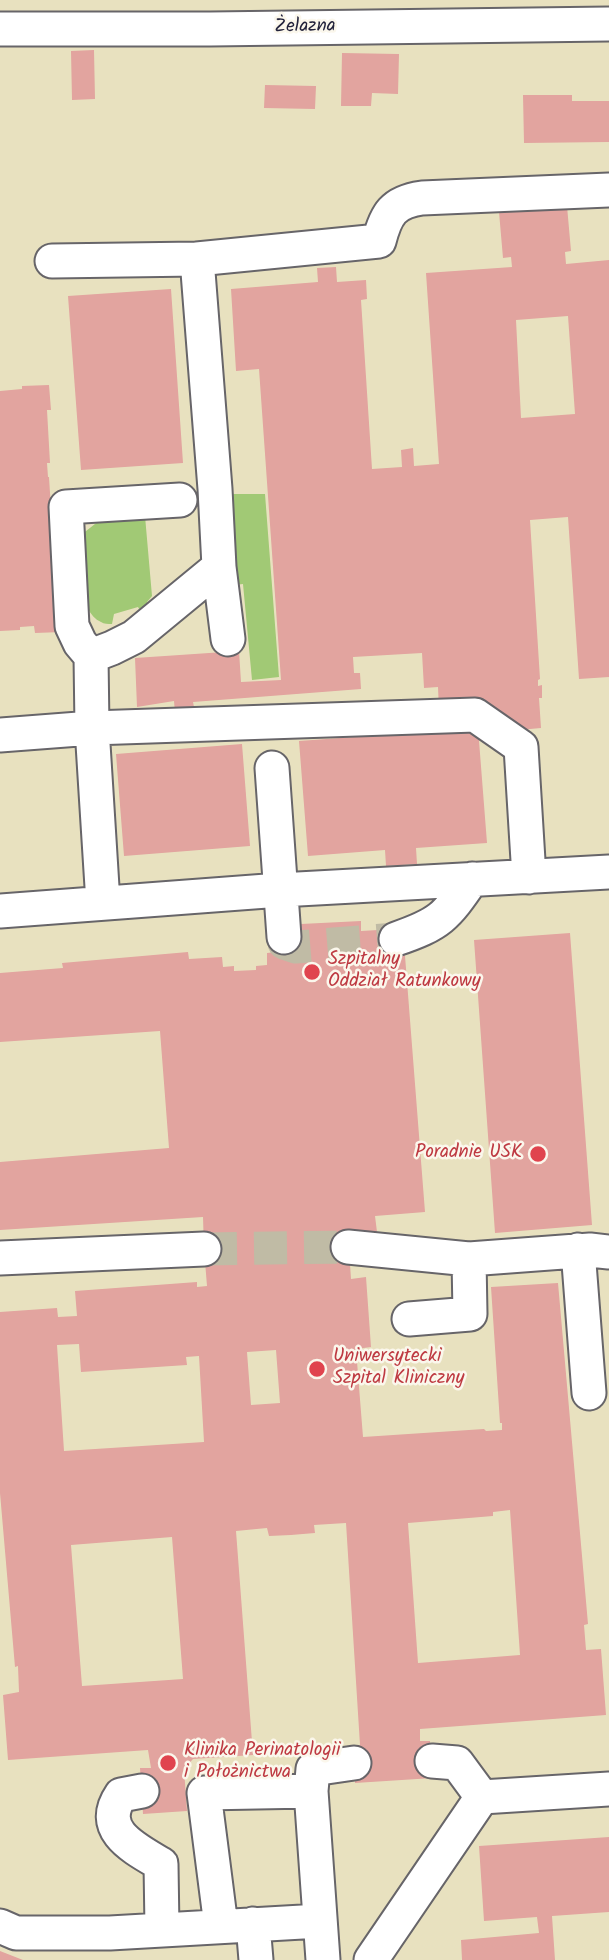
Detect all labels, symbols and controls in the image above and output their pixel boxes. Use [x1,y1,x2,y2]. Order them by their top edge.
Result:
street label: Żelazna [274,16,336,40]
place label: Szpitalny Oddział Ratunkowy [328,950,481,994]
marker: Szpitalny Oddział Ratunkowy [302,962,322,982]
place label: Poradnie USK [415,1143,522,1165]
marker: Poradnie USK [528,1144,548,1164]
place label: Uniwersytecki Szpital Kliniczny [333,1347,464,1391]
marker: Uniwersytecki Szpital Kliniczny [307,1359,327,1379]
place label: Klinika Perinatologii i Położnictwa [184,1741,341,1785]
marker: Klinika Perinatologii i Położnictwa [158,1753,178,1773]

